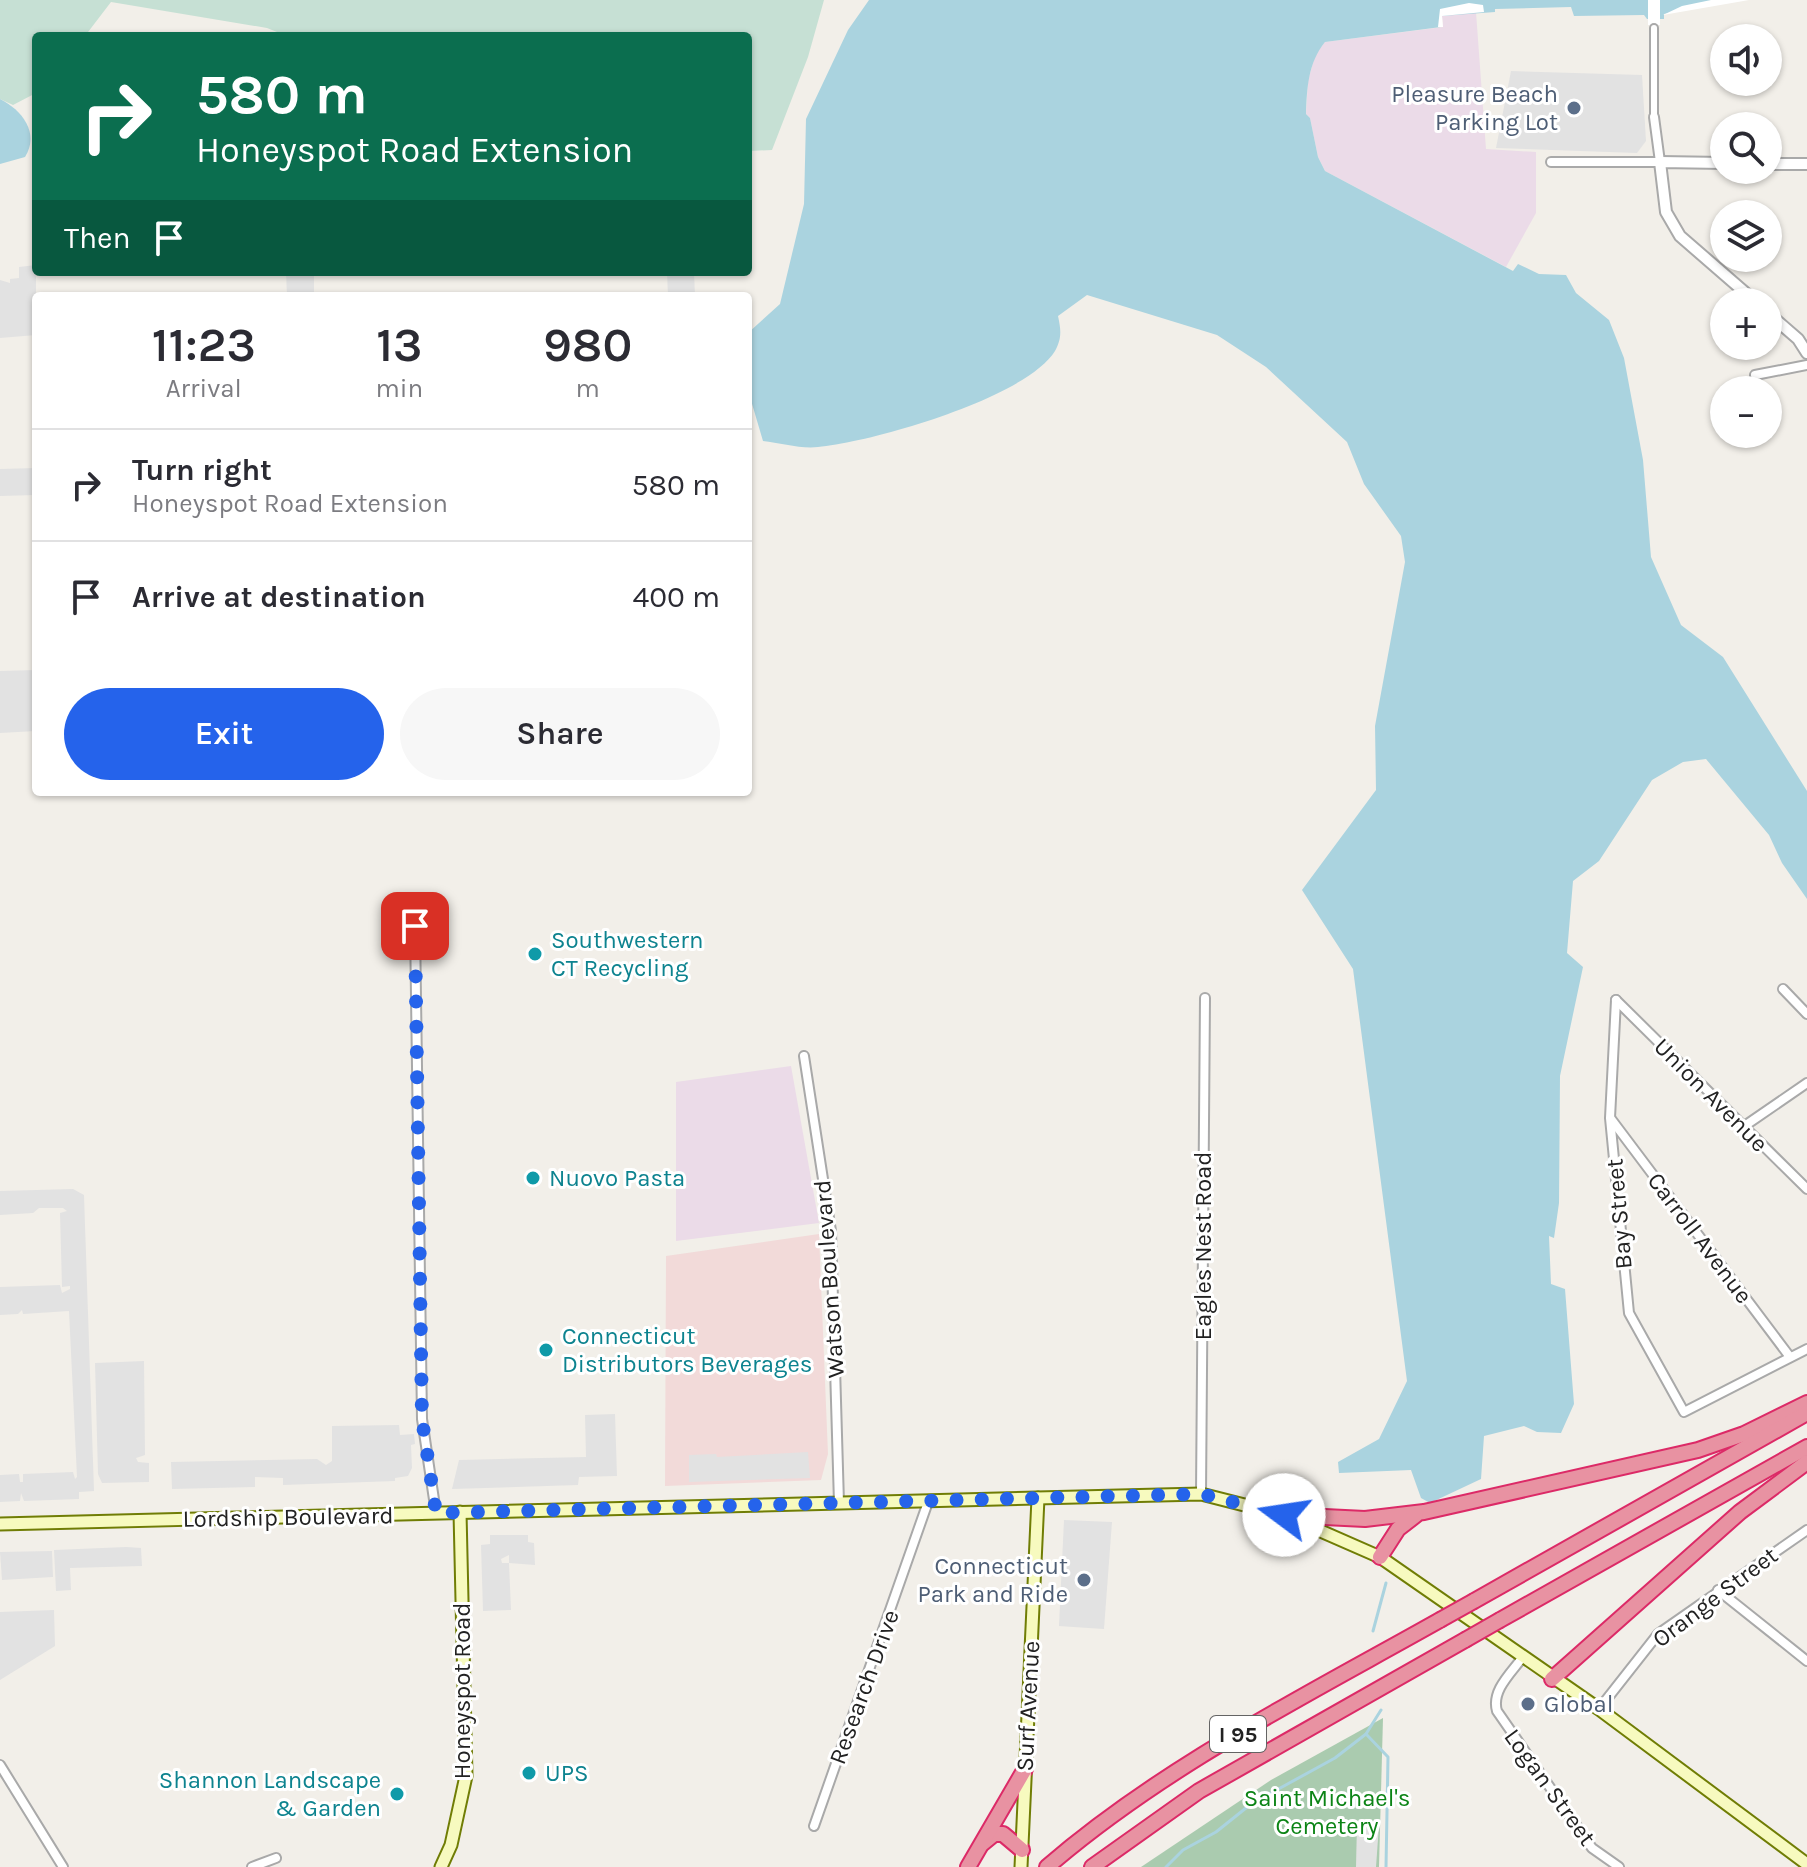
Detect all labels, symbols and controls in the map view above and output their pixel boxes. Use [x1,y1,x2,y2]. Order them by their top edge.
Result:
map controls [1710,24,1782,448]
button: sound [1710,24,1782,96]
text: 580 m [196,62,368,127]
icon: right [64,64,168,168]
place label: Pleasure Beach Parking Lot [1391,80,1558,136]
marker: Pleasure Beach Parking Lot [1565,99,1583,117]
button: search [1710,112,1782,184]
text: Honeyspot Road Extension [196,129,633,171]
button: layers [1710,200,1782,272]
icon: arrive [147,216,191,260]
text: Then [64,220,131,256]
button: + [1710,288,1782,360]
text: 11:23 [152,317,256,373]
text: 13 [376,317,423,373]
text: 980 [543,317,632,373]
text: Arrival [166,373,242,404]
text: min [376,373,423,404]
text: m [575,373,600,404]
button: − [1710,376,1782,448]
text: Turn right [132,452,272,488]
icon: right [64,463,108,507]
text: 580 m [632,467,720,503]
text: Honeyspot Road Extension [132,488,448,519]
icon: arrive [64,575,108,619]
text: Arrive at destination [132,579,426,615]
text: 400 m [632,579,720,615]
button: Exit [64,688,384,780]
button: Share [400,688,720,780]
pin [381,892,449,960]
icon: arrive [393,904,437,948]
place label: Southwestern CT Recycling [551,926,704,982]
marker: Southwestern CT Recycling [526,945,544,963]
street label: Union Avenue [1648,1032,1774,1158]
street label: Eagles Nest Road [1189,1152,1217,1340]
street label: Bay Street [1600,1158,1638,1270]
place label: Nuovo Pasta [549,1164,685,1192]
street label: Carroll Avenue [1642,1167,1758,1309]
marker: Nuovo Pasta [524,1169,542,1187]
street label: Watson Boulevard [808,1179,850,1379]
place label: Connecticut Distributors Beverages [562,1322,812,1378]
marker: Connecticut Distributors Beverages [537,1341,555,1359]
position arrow [1242,1473,1326,1557]
street label: Lordship Boulevard [182,1501,394,1533]
street label: Orange Street [1647,1541,1783,1653]
place label: Connecticut Park and Ride [918,1552,1068,1608]
marker: Connecticut Park and Ride [1075,1571,1093,1589]
street label: Honeyspot Road [448,1603,476,1779]
street label: Research Drive [823,1606,905,1768]
street label: Surf Avenue [1011,1640,1045,1772]
place label: Global [1544,1690,1613,1718]
marker: Global [1519,1695,1537,1713]
road number: I 95 [1210,1716,1266,1752]
street label: Logan Street [1498,1723,1602,1851]
place label: UPS [545,1759,588,1787]
marker: UPS [520,1764,538,1782]
place label: Shannon Landscape & Garden [159,1766,381,1822]
park label: Saint Michael's Cemetery [1244,1784,1410,1840]
marker: Shannon Landscape & Garden [388,1785,406,1803]

